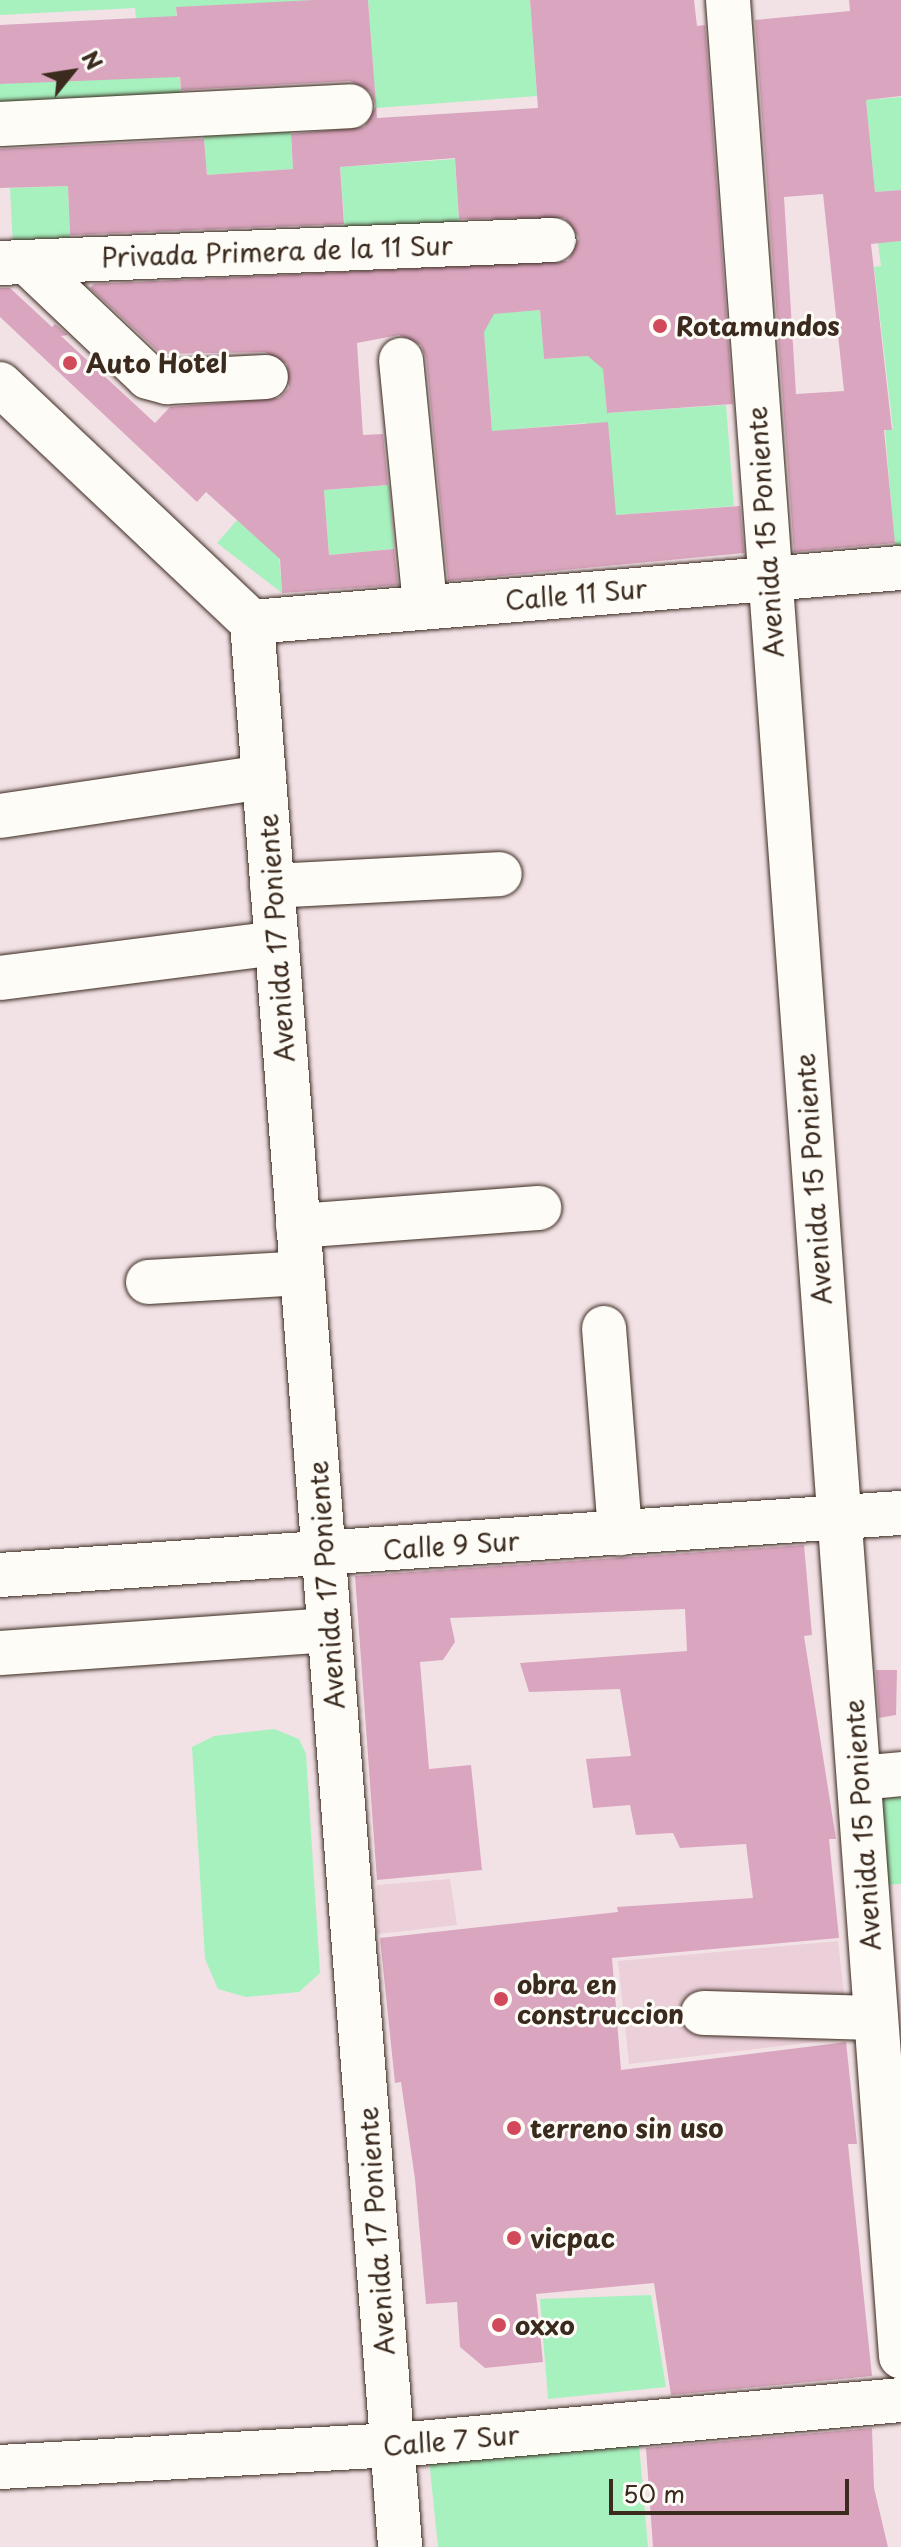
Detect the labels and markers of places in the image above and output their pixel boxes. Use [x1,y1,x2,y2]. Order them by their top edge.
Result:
place label: Rotamundos [676,310,840,342]
marker: Rotamundos [651,317,669,335]
place label: Auto Hotel [86,347,229,379]
marker: Auto Hotel [61,354,79,372]
place label: obra en construccion [517,1968,684,2030]
marker: obra en construccion [492,1990,510,2008]
place label: terreno sin uso [530,2112,725,2144]
marker: terreno sin uso [505,2119,523,2137]
place label: vicpac [530,2222,615,2254]
marker: vicpac [505,2229,523,2247]
place label: oxxo [515,2309,575,2341]
marker: oxxo [490,2316,508,2334]

